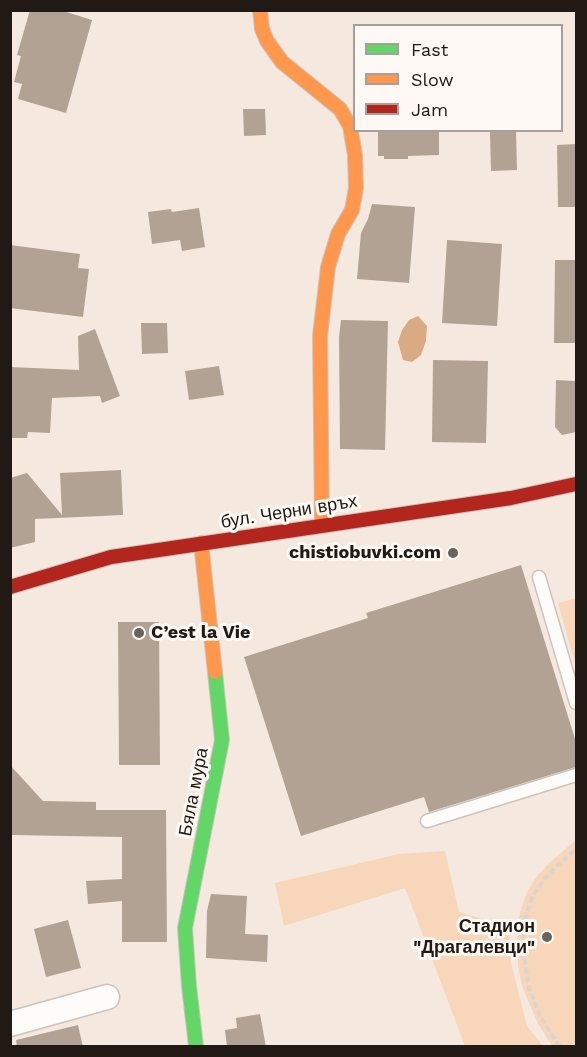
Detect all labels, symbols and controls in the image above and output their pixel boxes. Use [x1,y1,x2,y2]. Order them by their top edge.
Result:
legend [353,24,563,132]
text: Fast [411,39,448,60]
text: Slow [411,69,454,90]
text: Jam [411,99,448,120]
street label: бул. Черни връх [219,491,359,533]
place label: chistiobuvki.com [289,542,441,564]
marker: chistiobuvki.com [446,546,460,560]
place label: C’est la Vie [151,622,250,644]
marker: C’est la Vie [132,626,146,640]
street label: Бяла мура [175,746,213,838]
place label: Стадион "Драгалевци" [413,916,535,958]
marker: Стадион "Драгалевци" [540,930,554,944]

